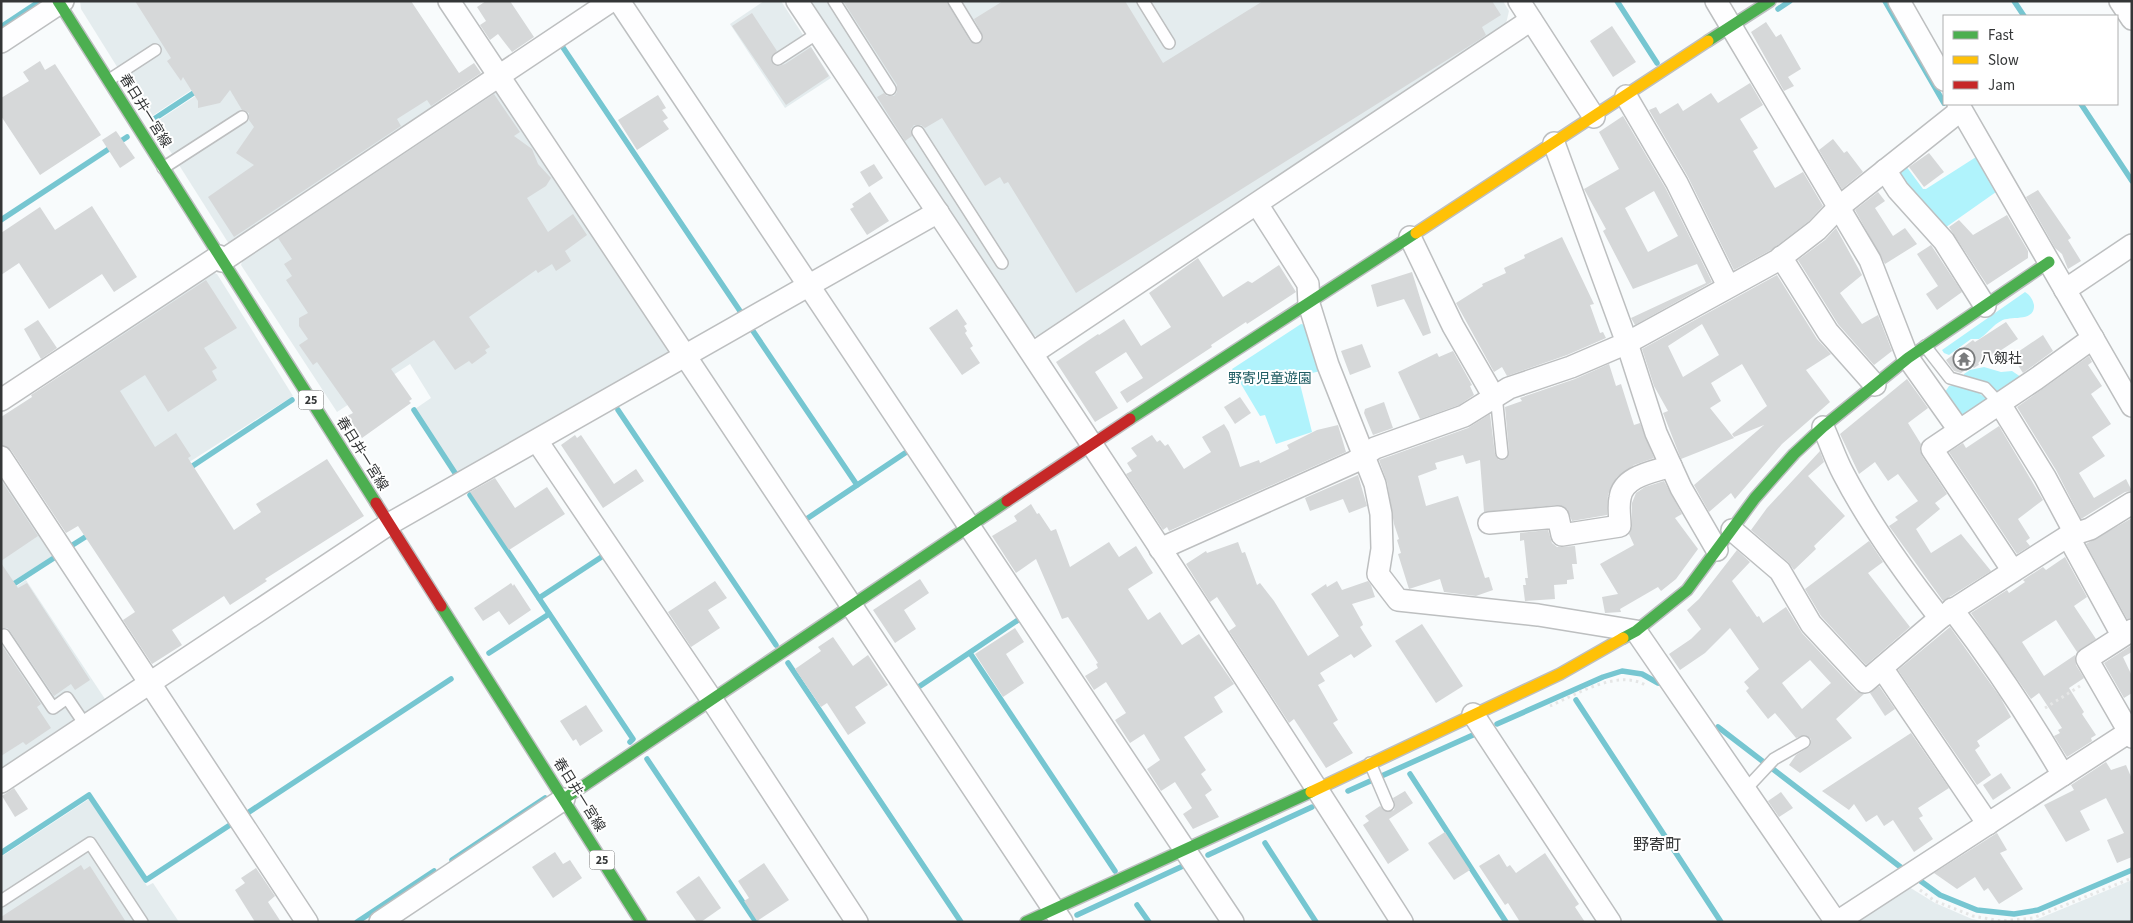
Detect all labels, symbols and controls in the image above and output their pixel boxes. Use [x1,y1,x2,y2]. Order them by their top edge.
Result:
legend [1943,15,2118,105]
text: Fast [1988,25,2014,46]
text: Slow [1988,50,2019,71]
street label: 春日井一宮線 [114,70,176,152]
text: Jam [1988,75,2015,96]
temple icon: 八剱社 [1952,347,1976,371]
place label: 八剱社 [1980,349,2022,369]
park label: 野寄児童遊園 [1228,369,1312,389]
road number: 25 [298,390,324,410]
street label: 春日井一宮線 [331,413,393,495]
street label: 春日井一宮線 [548,754,610,836]
district label: 野寄町 [1633,834,1681,856]
road number: 25 [590,850,614,870]

